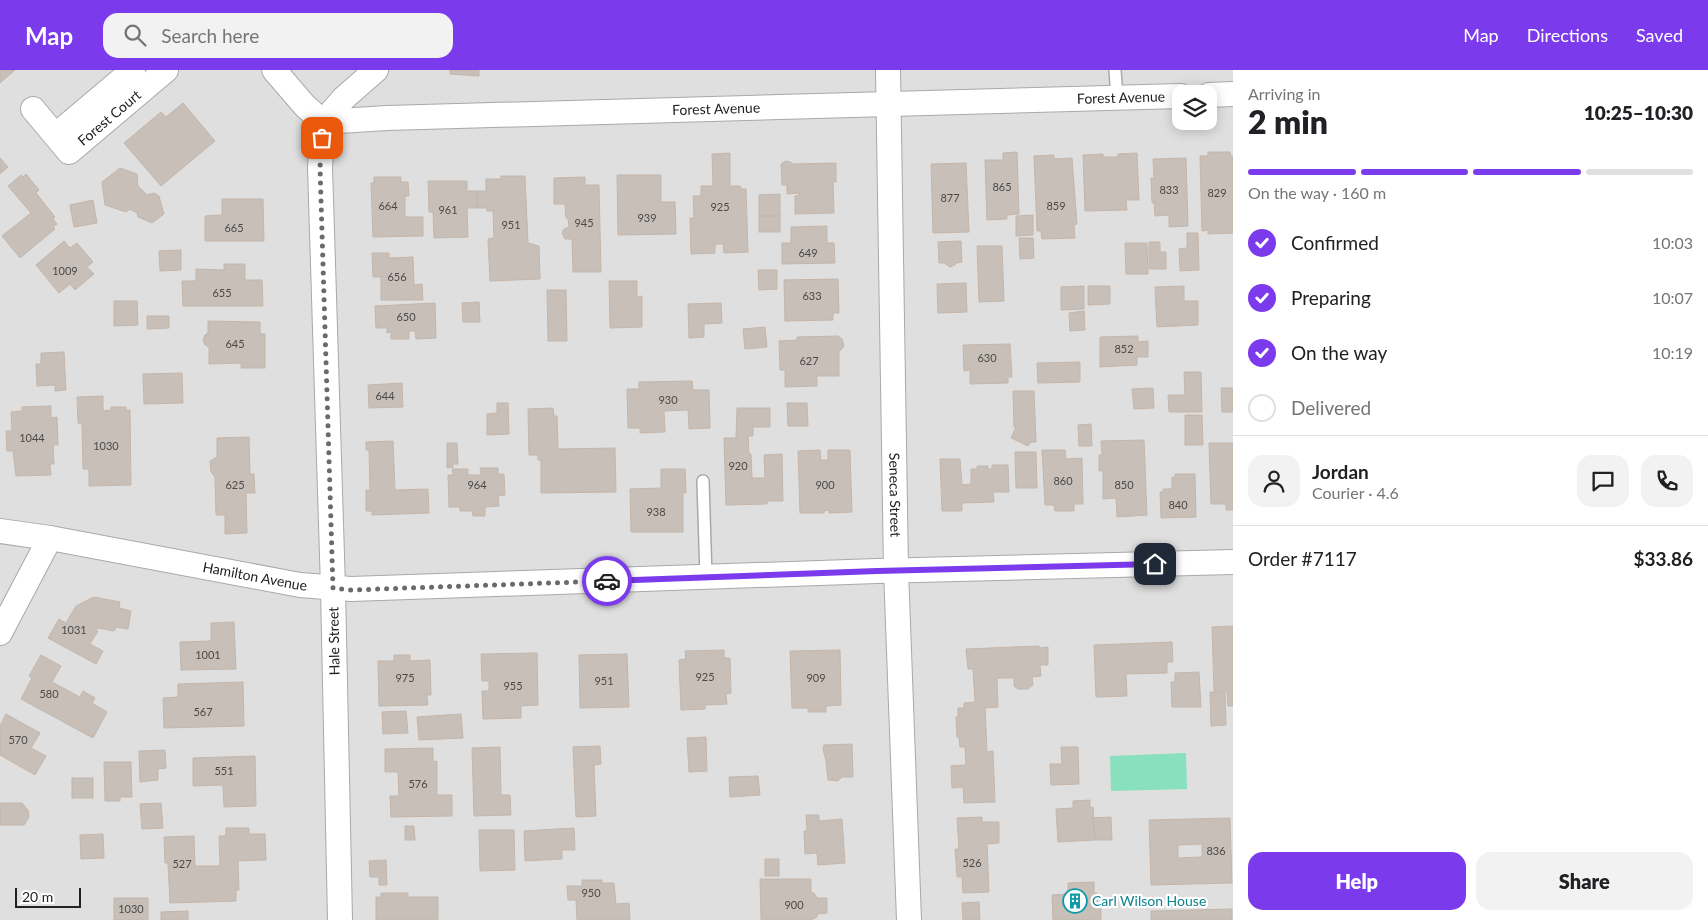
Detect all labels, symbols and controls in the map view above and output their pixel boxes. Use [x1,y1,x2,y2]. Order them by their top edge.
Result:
search box [103,13,453,58]
text: Map [25,21,73,50]
icon: search [121,21,149,49]
text: Search here [161,24,259,47]
text: Map [1463,24,1499,46]
text: Directions [1527,24,1608,46]
text: Saved [1636,24,1683,46]
text: Arriving in [1248,84,1321,103]
map controls [1172,85,1217,130]
button: layers [1172,85,1217,130]
street label: Forest Court [74,86,144,149]
street label: Forest Avenue [1077,87,1165,107]
street label: Forest Avenue [672,99,760,118]
text: 10:25–10:30 [1584,101,1693,124]
text: 2 min [1248,102,1328,141]
pin [301,117,343,159]
icon: bag [308,124,336,152]
house number: 865 [992,180,1012,193]
house number: 833 [1159,183,1179,196]
text: On the way · 160 m [1248,183,1386,202]
house number: 829 [1207,186,1227,199]
house number: 877 [940,191,960,204]
house number: 664 [378,199,398,212]
house number: 859 [1046,199,1066,212]
house number: 925 [710,200,730,213]
house number: 961 [438,203,458,216]
house number: 939 [637,211,657,224]
house number: 945 [574,216,594,229]
house number: 951 [501,218,521,231]
house number: 665 [224,221,244,234]
icon: check [1248,229,1276,257]
text: Confirmed [1291,231,1379,254]
text: 10:03 [1652,233,1693,252]
house number: 649 [798,246,818,259]
house number: 1009 [52,264,78,277]
house number: 656 [387,270,407,283]
icon: check [1248,284,1276,312]
house number: 655 [212,286,232,299]
text: Preparing [1291,286,1371,309]
text: 10:07 [1652,288,1693,307]
house number: 633 [802,289,822,302]
house number: 650 [396,310,416,323]
house number: 645 [225,337,245,350]
icon: check [1248,339,1276,367]
text: On the way [1291,341,1387,364]
house number: 852 [1114,342,1134,355]
text: 10:19 [1652,343,1693,362]
house number: 630 [977,351,997,364]
house number: 627 [799,354,819,367]
house number: 644 [375,389,395,402]
house number: 930 [658,393,678,406]
text: Delivered [1291,396,1371,419]
house number: 1044 [19,431,45,444]
house number: 1030 [93,439,119,452]
street label: Seneca Street [886,453,904,537]
button: person [1248,455,1300,507]
button: chat [1577,455,1629,507]
button: phone [1641,455,1693,507]
house number: 920 [728,459,748,472]
text: Jordan [1312,460,1369,483]
house number: 860 [1053,474,1073,487]
house number: 625 [225,478,245,491]
house number: 964 [467,478,487,491]
house number: 900 [815,478,835,491]
house number: 850 [1114,478,1134,491]
text: Courier · 4.6 [1312,483,1399,502]
house number: 840 [1168,498,1188,511]
house number: 938 [646,505,666,518]
pin [1134,543,1176,585]
text: Order #7117 [1248,547,1357,570]
text: $33.86 [1633,547,1693,570]
icon: home [1141,550,1169,578]
courier [582,556,632,606]
street label: Hamilton Avenue [201,558,308,594]
icon: car [593,567,621,595]
street label: Hale Street [324,607,343,675]
house number: 1031 [61,623,87,636]
house number: 1001 [195,648,221,661]
house number: 925 [695,670,715,683]
house number: 975 [395,671,415,684]
house number: 909 [806,671,826,684]
house number: 951 [594,674,614,687]
house number: 955 [503,679,523,692]
house number: 580 [39,687,59,700]
house number: 567 [193,705,213,718]
house number: 570 [8,733,28,746]
house number: 551 [214,764,234,777]
house number: 576 [408,777,428,790]
house number: 836 [1206,844,1226,857]
button: Help [1248,852,1466,910]
button: Share [1476,852,1693,910]
house number: 526 [962,856,982,869]
house number: 527 [172,857,192,870]
scale bar [15,885,81,908]
house number: 950 [581,886,601,899]
text: 20 m [22,888,53,905]
building icon: Carl Wilson House [1062,888,1088,914]
place label: Carl Wilson House [1092,892,1206,909]
house number: 900 [784,898,804,911]
house number: 1030 [118,902,144,915]

